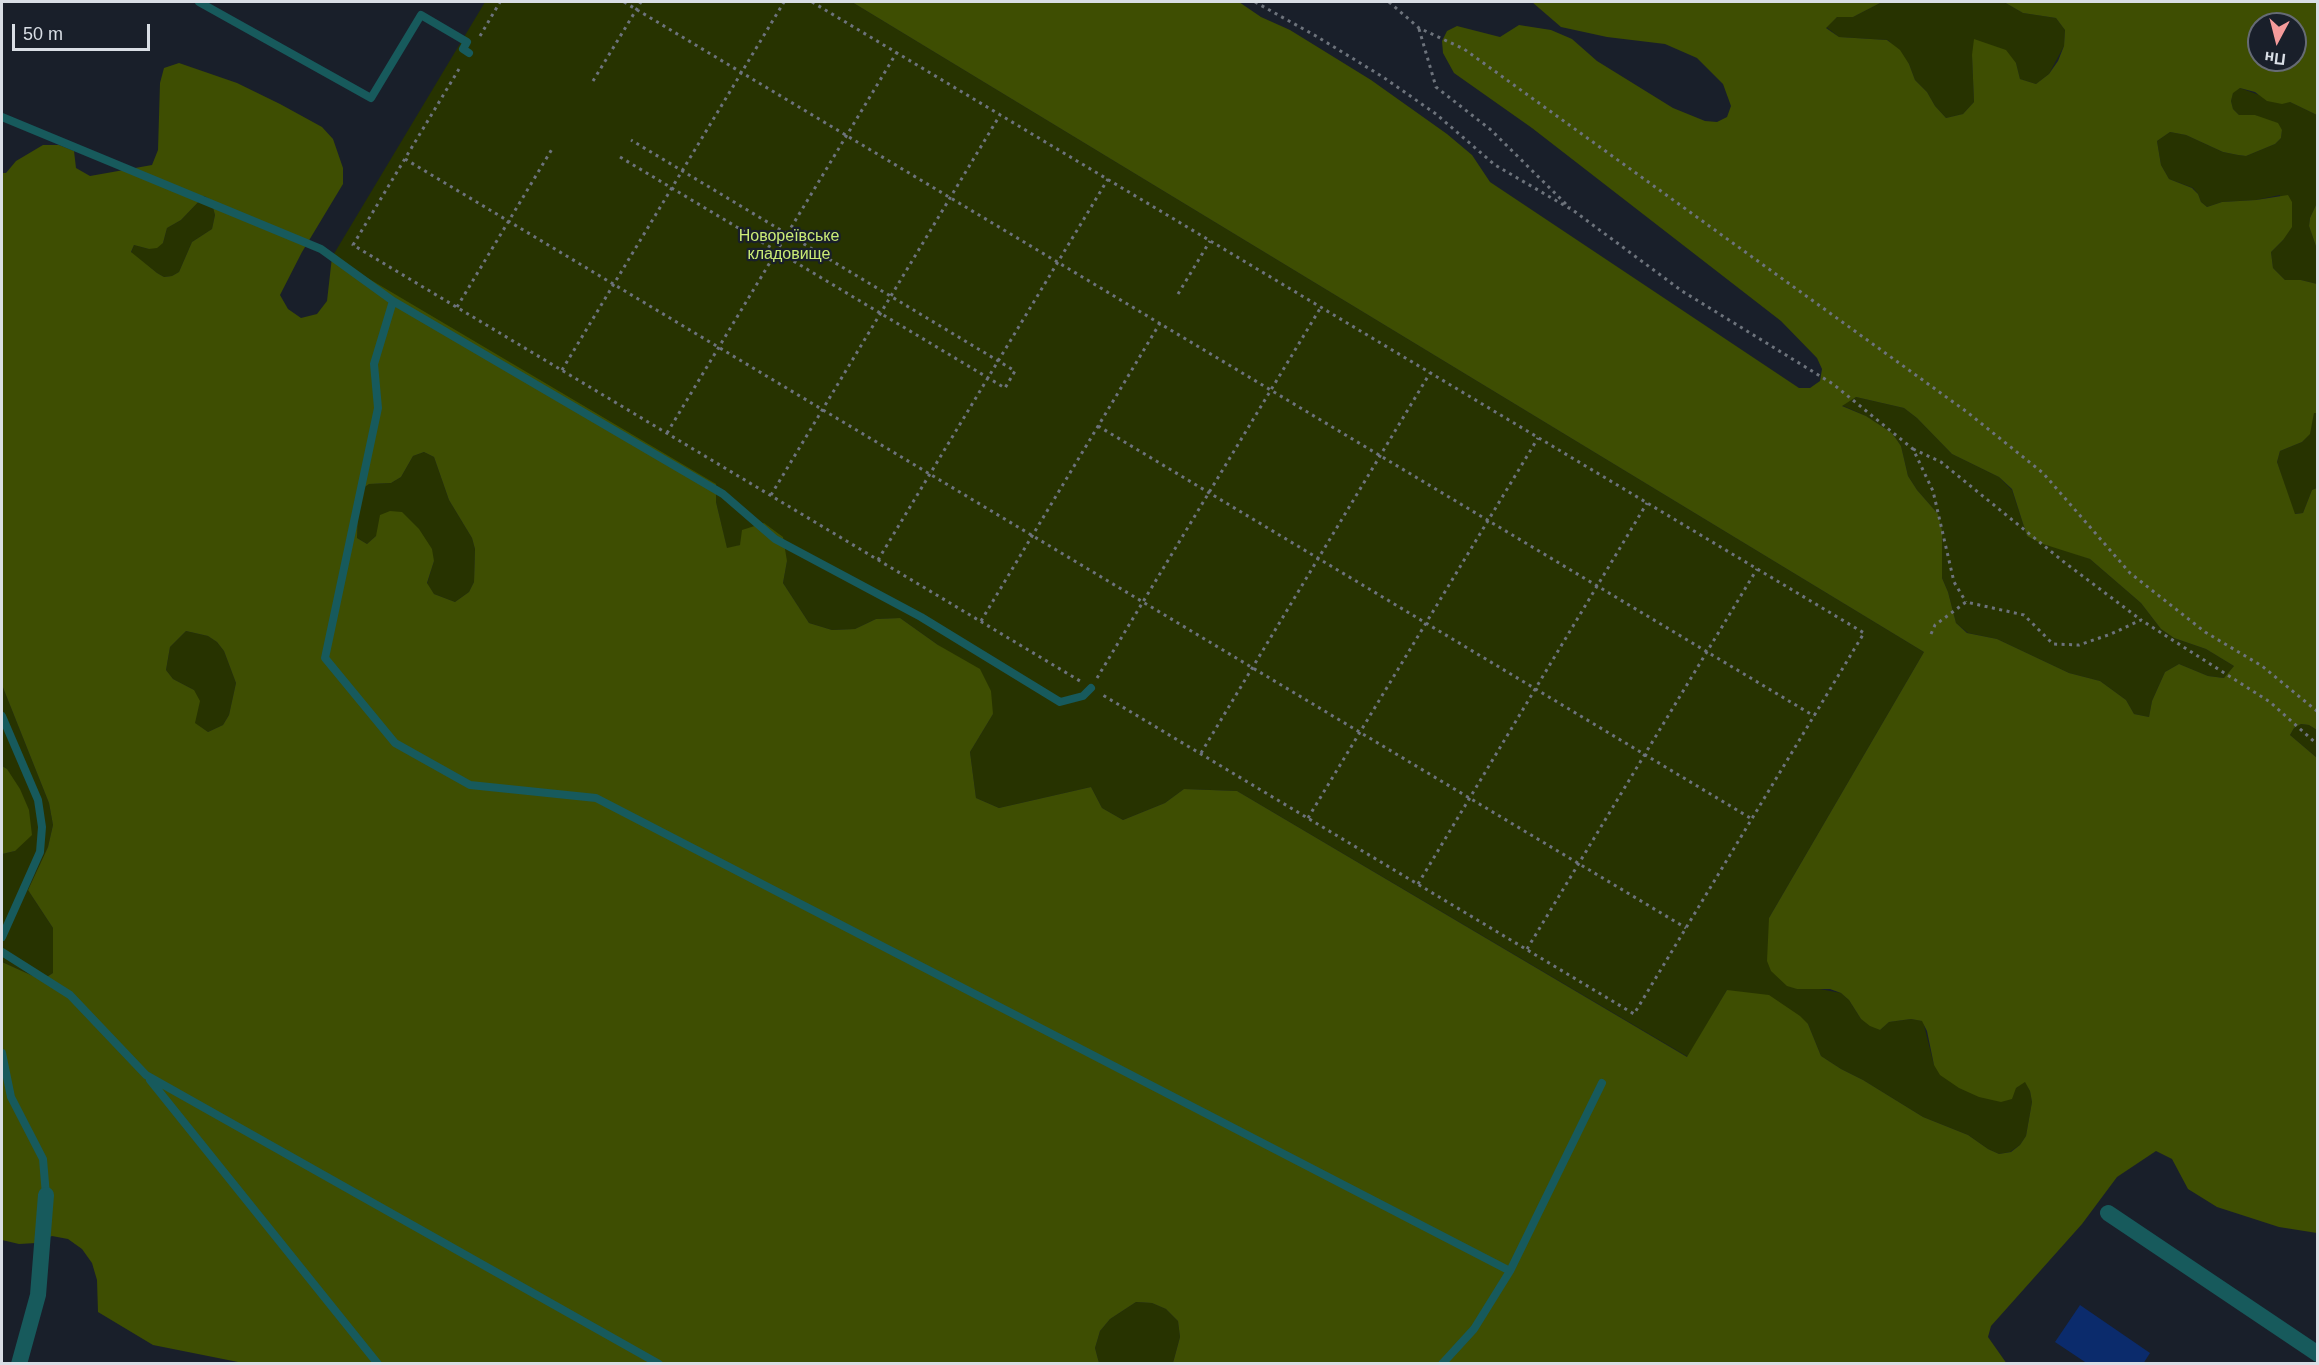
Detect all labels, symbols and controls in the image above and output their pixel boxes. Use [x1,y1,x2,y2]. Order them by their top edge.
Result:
scale bar [15,12,153,50]
north arrow [2247,12,2307,72]
text: 50 m [23,24,63,44]
text: Пн [2263,49,2287,68]
park label: Новореївське кладовище [739,227,839,265]

